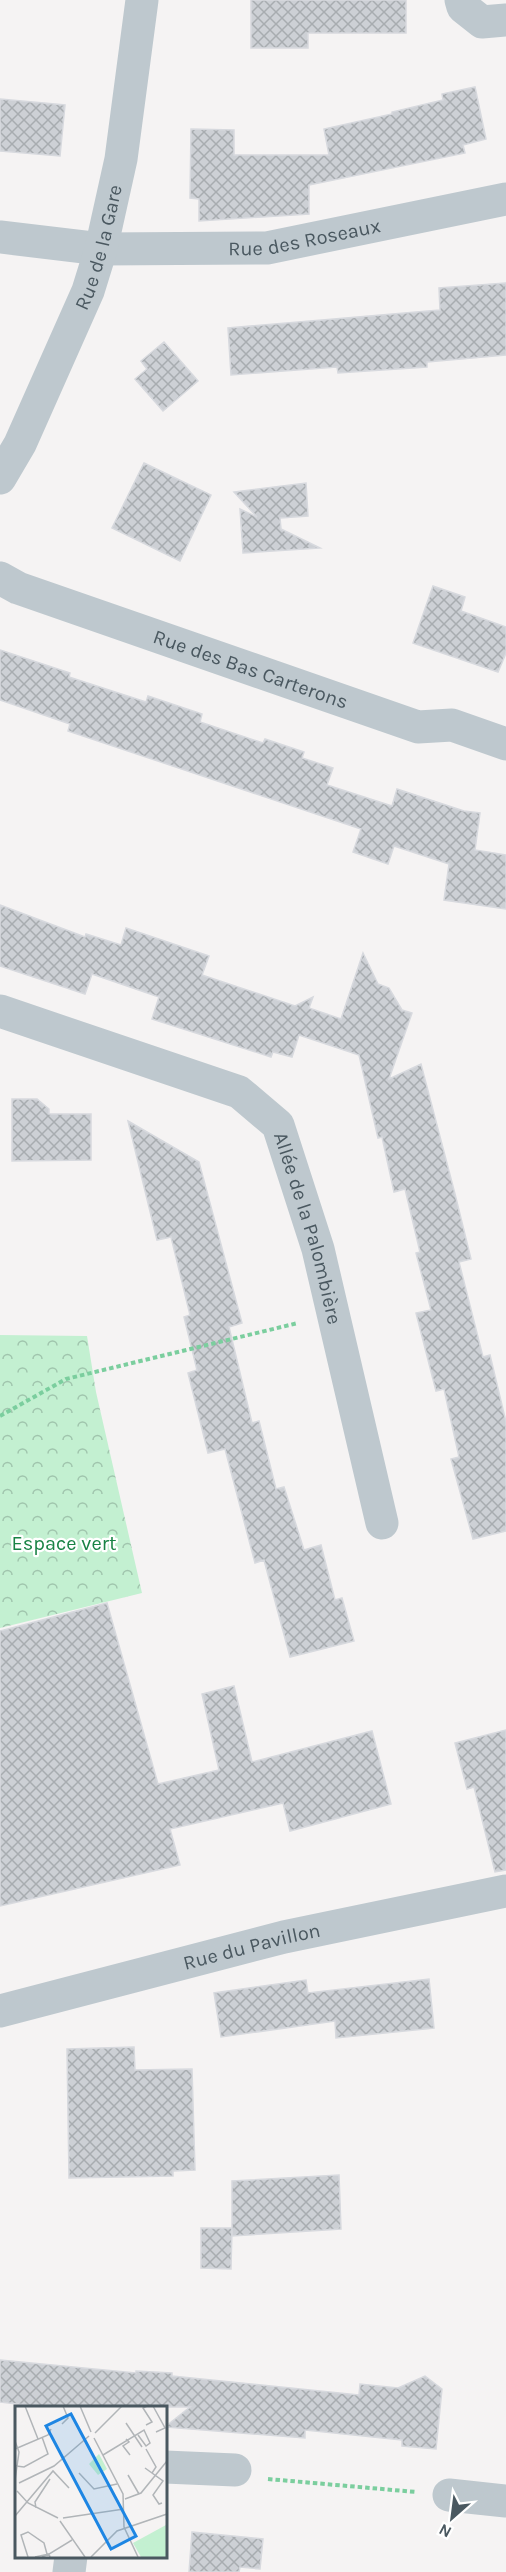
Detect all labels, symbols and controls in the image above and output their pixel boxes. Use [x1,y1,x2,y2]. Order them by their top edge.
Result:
street label: Rue de la Gare [70,182,126,313]
street label: Rue des Roseaux [228,214,382,260]
street label: Rue des Bas Carterons [150,624,351,713]
street label: Allée de la Palombière [269,1129,347,1327]
park label: Espace vert [12,1532,117,1555]
street label: Rue du Pavillon [181,1918,322,1974]
inset map [15,2406,166,2557]
north arrow [422,2488,482,2548]
text: N [436,2520,455,2542]

